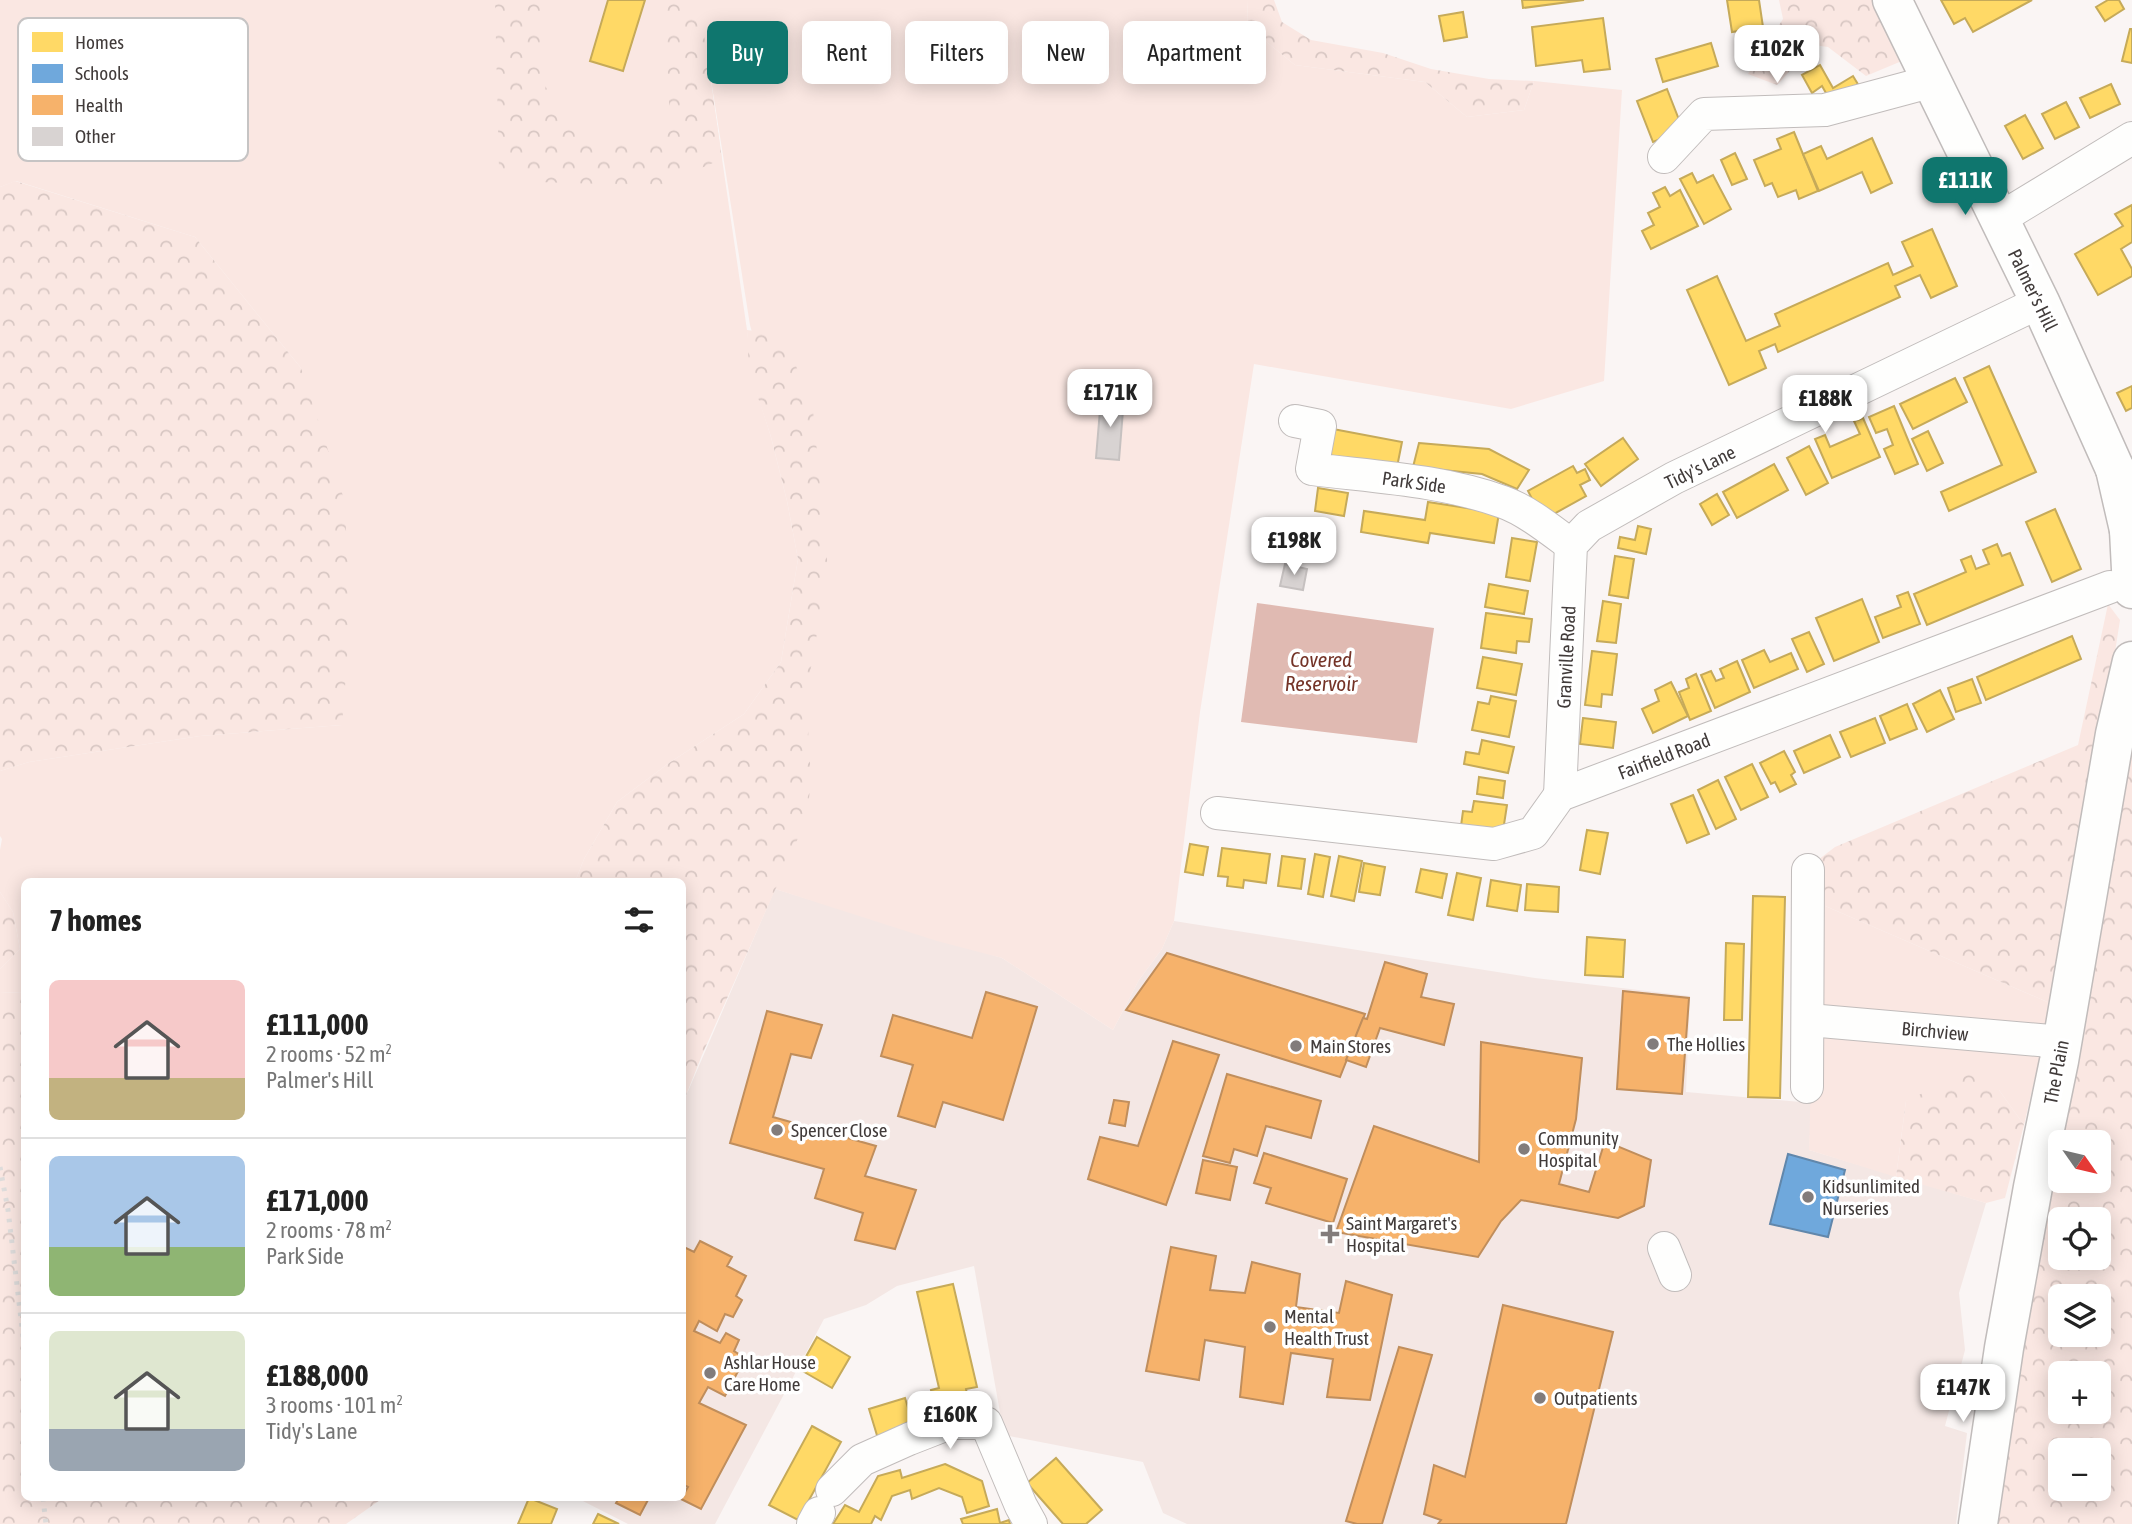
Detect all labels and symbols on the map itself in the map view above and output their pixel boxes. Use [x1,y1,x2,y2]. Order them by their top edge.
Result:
legend [18,18,248,161]
pin: £102K [1728,25,1826,85]
text: Homes [75,31,124,53]
text: Schools [75,62,129,84]
text: Health [75,94,123,116]
text: Other [75,125,115,147]
pin: £111K [1916,158,2014,217]
street label: Palmer's Hill [2004,245,2062,335]
pin: £171K [1061,370,1159,429]
pin: £188K [1776,376,1874,435]
street label: Tidy's Lane [1661,441,1739,493]
street label: Park Side [1381,467,1447,497]
pin: £198K [1245,518,1343,577]
street label: Granville Road [1552,605,1580,709]
water label: Covered Reservoir [1285,647,1358,695]
street label: Fairfield Road [1615,728,1713,784]
street label: Birchview [1901,1017,1970,1045]
place label: The Hollies [1667,1033,1745,1055]
place label: Main Stores [1310,1035,1391,1057]
marker: The Hollies [1645,1036,1661,1052]
marker: Main Stores [1288,1038,1304,1054]
street label: The Plain [2039,1038,2073,1106]
place label: Spencer Close [791,1119,887,1141]
marker: Spencer Close [769,1122,785,1138]
place label: Community Hospital [1538,1127,1619,1171]
north arrow [2048,1130,2110,1194]
marker: Community Hospital [1516,1141,1532,1157]
place label: Kidsunlimited Nurseries [1822,1175,1920,1219]
marker: Kidsunlimited Nurseries [1800,1189,1816,1205]
place label: Saint Margaret's Hospital [1346,1212,1458,1256]
marker: Saint Margaret's Hospital [1320,1224,1340,1244]
place label: Mental Health Trust [1284,1305,1369,1349]
marker: Mental Health Trust [1262,1319,1278,1335]
place label: Ashlar House Care Home [724,1351,816,1395]
pin: £147K [1914,1364,2012,1424]
marker: Ashlar House Care Home [702,1365,718,1381]
place label: Outpatients [1554,1387,1638,1409]
marker: Outpatients [1532,1390,1548,1406]
pin: £160K [901,1392,999,1451]

